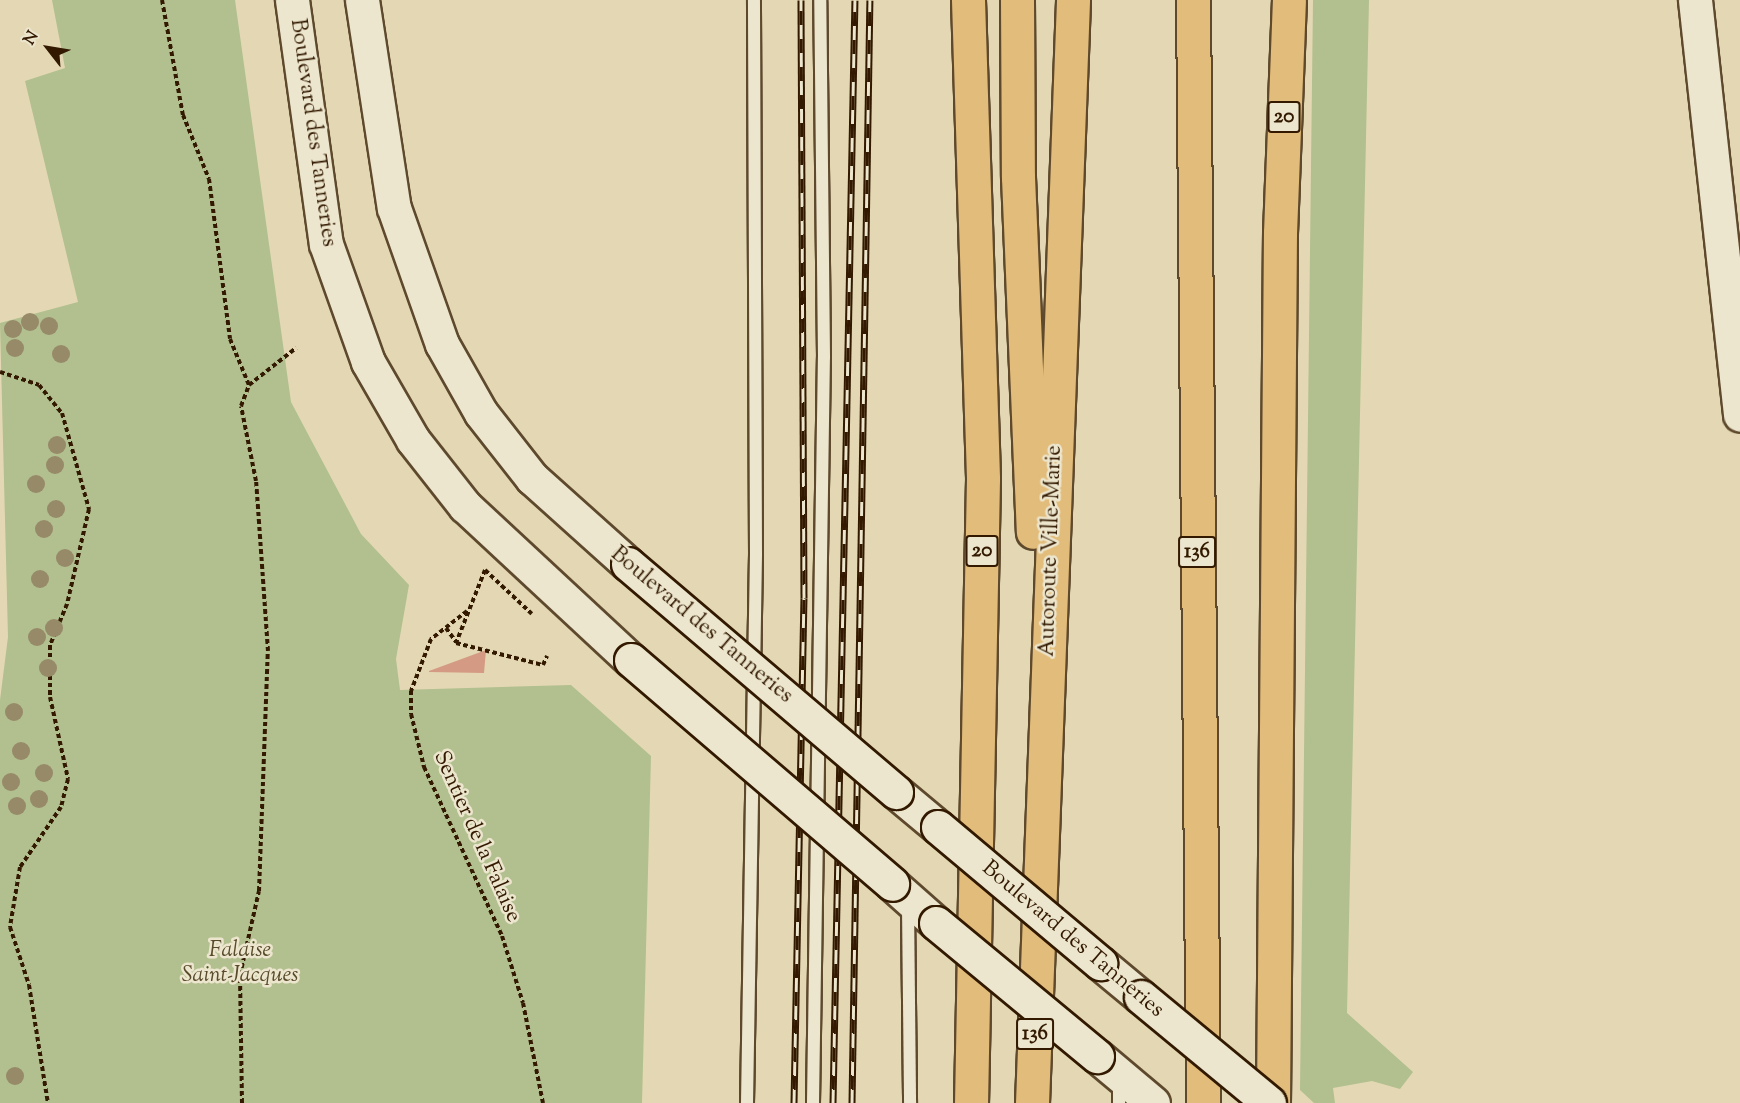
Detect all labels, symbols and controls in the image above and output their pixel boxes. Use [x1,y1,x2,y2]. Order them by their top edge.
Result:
street label: Boulevard des Tanneries [283,17,341,249]
north arrow [18,18,78,78]
text: N [19,27,45,50]
road number: 20 [1268,99,1300,135]
street label: Autoroute Ville-Marie [1035,445,1069,657]
road number: 20 [966,533,998,569]
road number: 136 [1178,534,1216,570]
street label: Boulevard des Tanneries [604,542,798,710]
street label: Sentier de la Falaise [426,747,526,927]
street label: Boulevard des Tanneries [975,856,1169,1024]
park label: Falaise Saint-Jacques [182,938,298,990]
road number: 136 [1016,1016,1054,1052]

